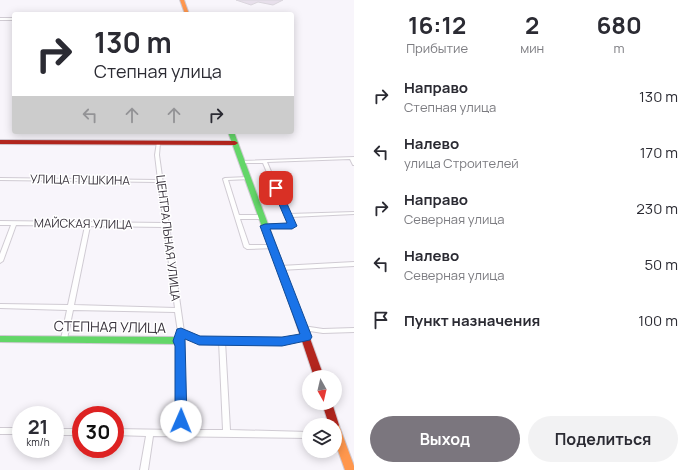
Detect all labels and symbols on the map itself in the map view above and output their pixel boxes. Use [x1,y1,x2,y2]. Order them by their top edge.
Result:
street label: УЛИЦА ПУШКИНА [30,170,130,189]
pin [259,171,293,205]
street label: ЦЕНТРАЛЬНАЯ УЛИЦА [152,174,185,302]
street label: МАЙСКАЯ УЛИЦА [34,214,133,233]
street label: СТЕПНАЯ УЛИЦА [54,316,166,337]
north arrow [302,370,342,410]
position arrow [160,400,202,442]
speed limit sign: 30 [72,406,124,458]

